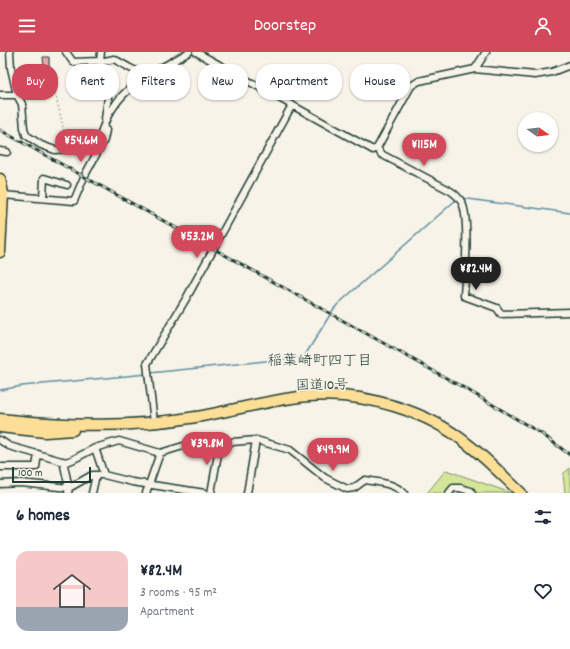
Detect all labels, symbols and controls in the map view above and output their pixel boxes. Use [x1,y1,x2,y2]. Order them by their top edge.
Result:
text: Doorstep [254,14,316,39]
icon: menu [16,15,38,37]
icon: person [532,15,554,37]
chip: Buy [12,64,58,100]
chip: Rent [66,64,119,100]
chip: Filters [127,64,190,100]
chip: New [198,64,248,100]
chip: Apartment [256,64,342,100]
chip: House [350,64,410,100]
north arrow [518,112,558,152]
map controls [518,112,558,152]
pin: ¥54.6M [48,129,114,163]
text: ¥54.6M [64,132,98,151]
pin: ¥115M [396,133,452,167]
text: ¥115M [411,136,437,155]
pin: ¥53.2M [164,225,230,259]
text: ¥53.2M [180,228,214,247]
pin: ¥82.4M [443,257,509,291]
text: ¥82.4M [460,260,492,279]
district label: 稲葉崎町四丁目 [267,351,373,373]
street label: 国道10号 [296,376,349,396]
pin: ¥39.8M [174,432,240,466]
text: ¥39.8M [190,435,224,454]
pin: ¥49.9M [300,438,366,472]
text: ¥49.9M [316,441,350,460]
scale bar [12,465,91,484]
text: 100 m [18,466,42,482]
text: 6 homes [16,505,70,529]
icon: filters [532,506,554,528]
text: ¥82.4M [140,560,182,584]
icon: home [48,567,96,615]
icon: heart [532,580,554,602]
text: 3 rooms · 95 m² [140,584,217,603]
text: Apartment [140,603,194,622]

